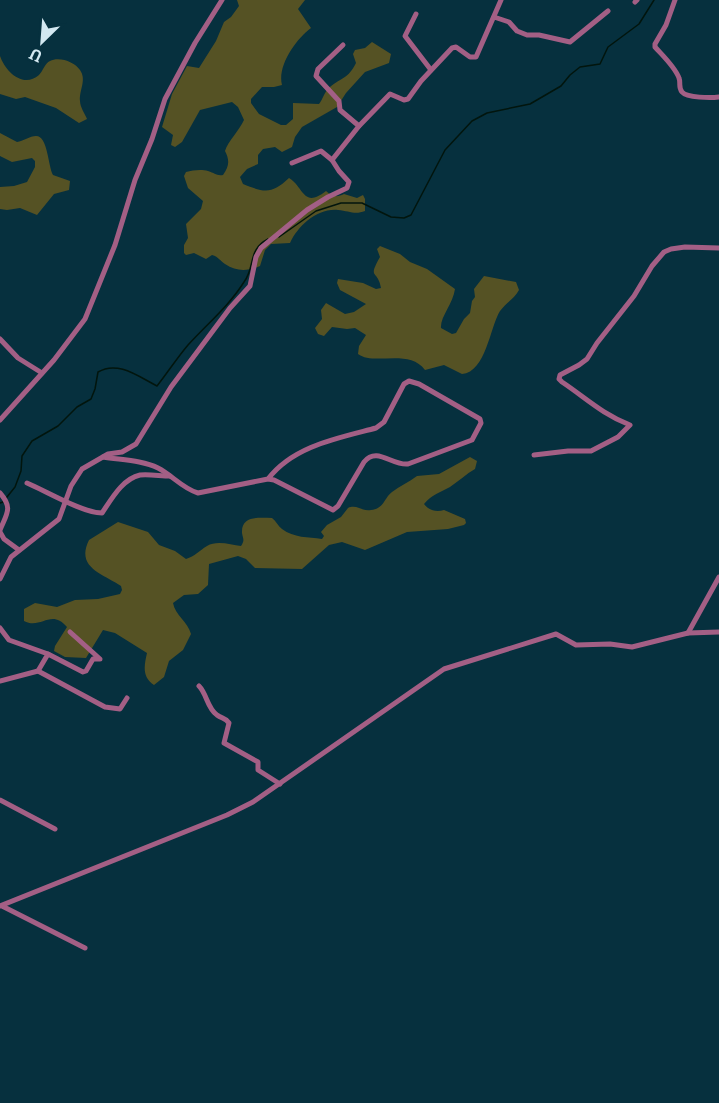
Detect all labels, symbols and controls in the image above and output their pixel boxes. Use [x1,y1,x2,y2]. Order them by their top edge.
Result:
north arrow [12,12,72,72]
text: U [26,44,45,66]

